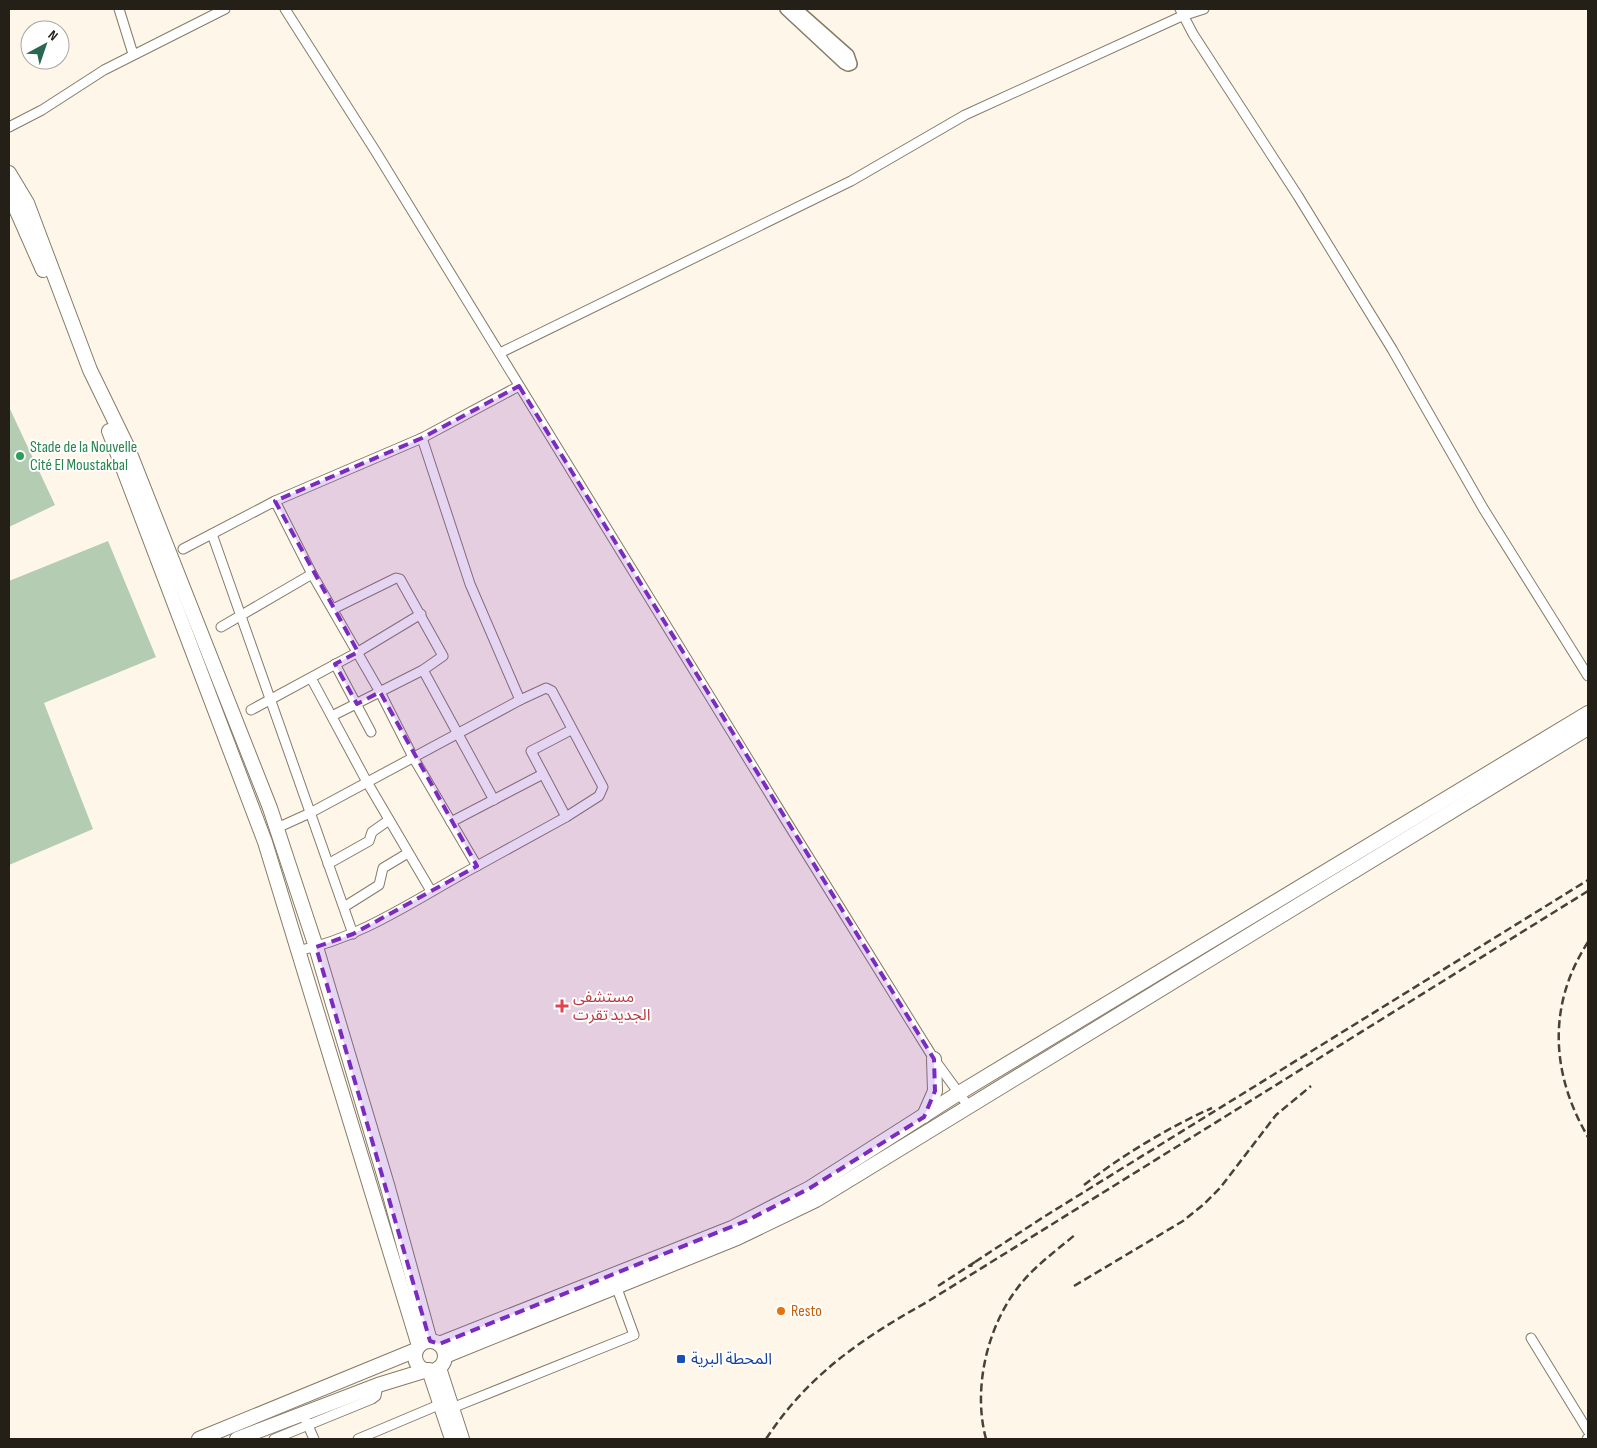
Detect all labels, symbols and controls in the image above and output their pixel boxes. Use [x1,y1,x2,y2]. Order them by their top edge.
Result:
north arrow [20,20,70,70]
text: N [45,27,61,44]
place label: Stade de la Nouvelle Cité El Moustakbal [30,438,137,475]
marker: Stade de la Nouvelle Cité El Moustakbal [14,450,26,462]
place label: مستشفى الجديد تقرت [573,988,650,1025]
marker: مستشفى الجديد تقرت [555,999,569,1013]
place label: Resto [791,1302,822,1321]
marker: Resto [775,1305,787,1317]
place label: المحطة البرية [691,1350,772,1369]
marker: المحطة البرية [675,1353,687,1365]

